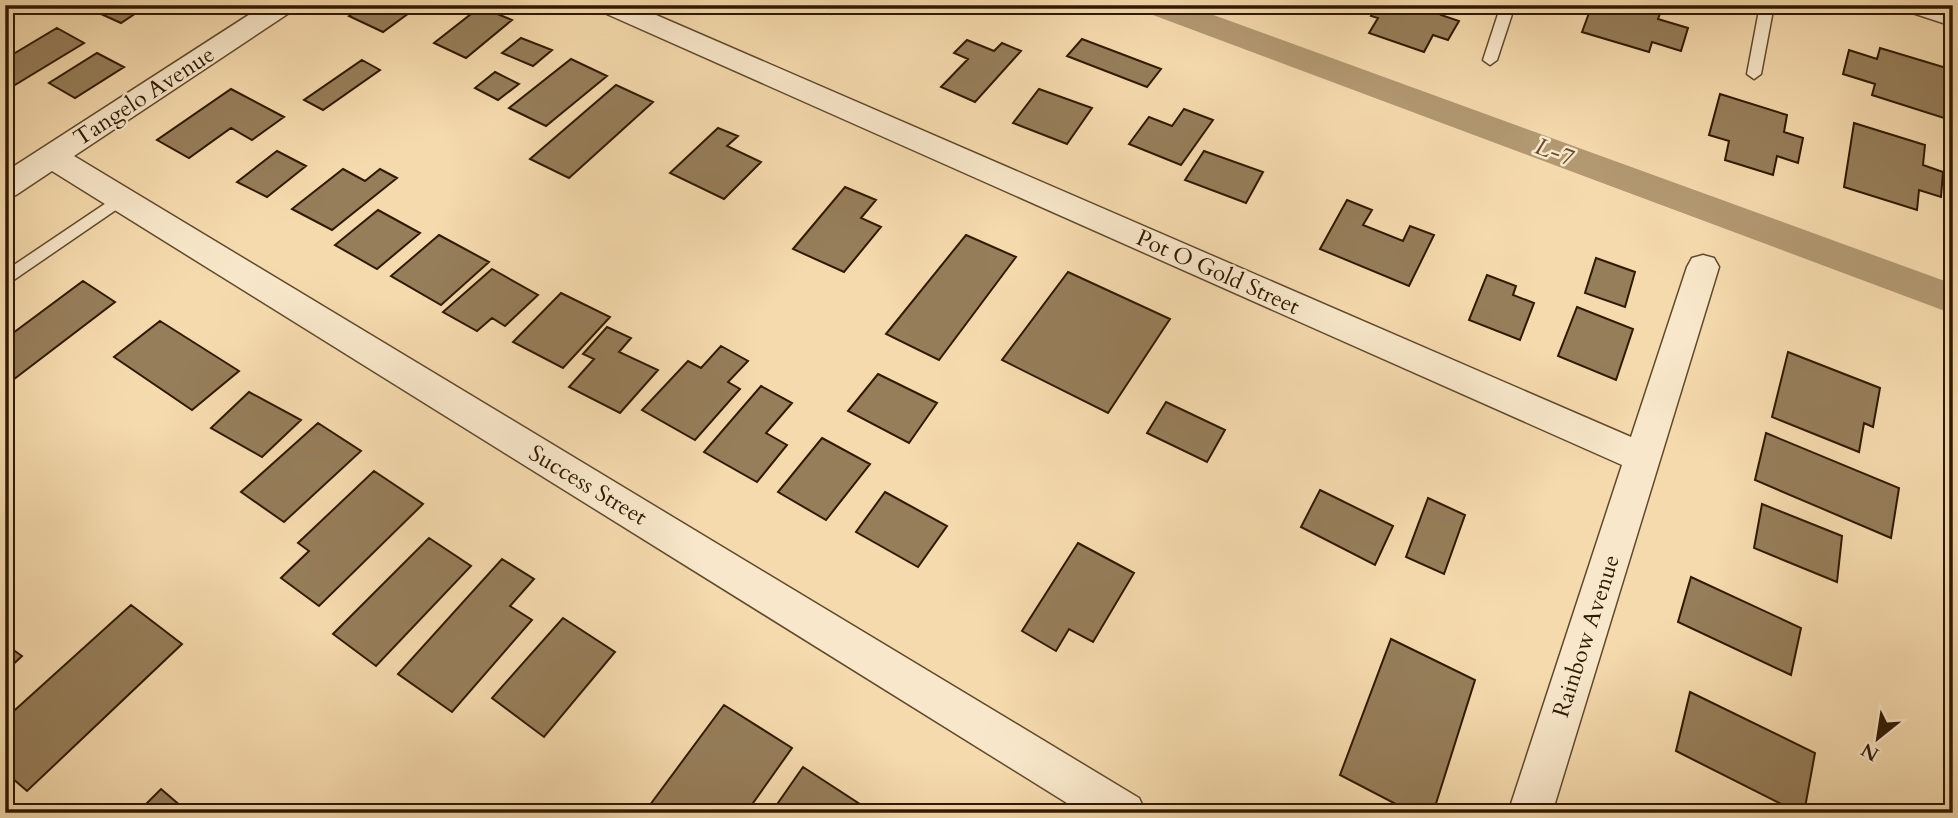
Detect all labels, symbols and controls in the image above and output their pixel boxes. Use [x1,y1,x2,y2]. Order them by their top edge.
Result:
street label: Tangelo Avenue [68,39,220,153]
water label: L-7 [1530,130,1579,175]
street label: Pot O Gold Street [1131,222,1305,322]
street label: Success Street [523,438,653,532]
street label: Rainbow Avenue [1545,551,1627,721]
north arrow [1842,702,1912,772]
text: N [1856,736,1884,767]

